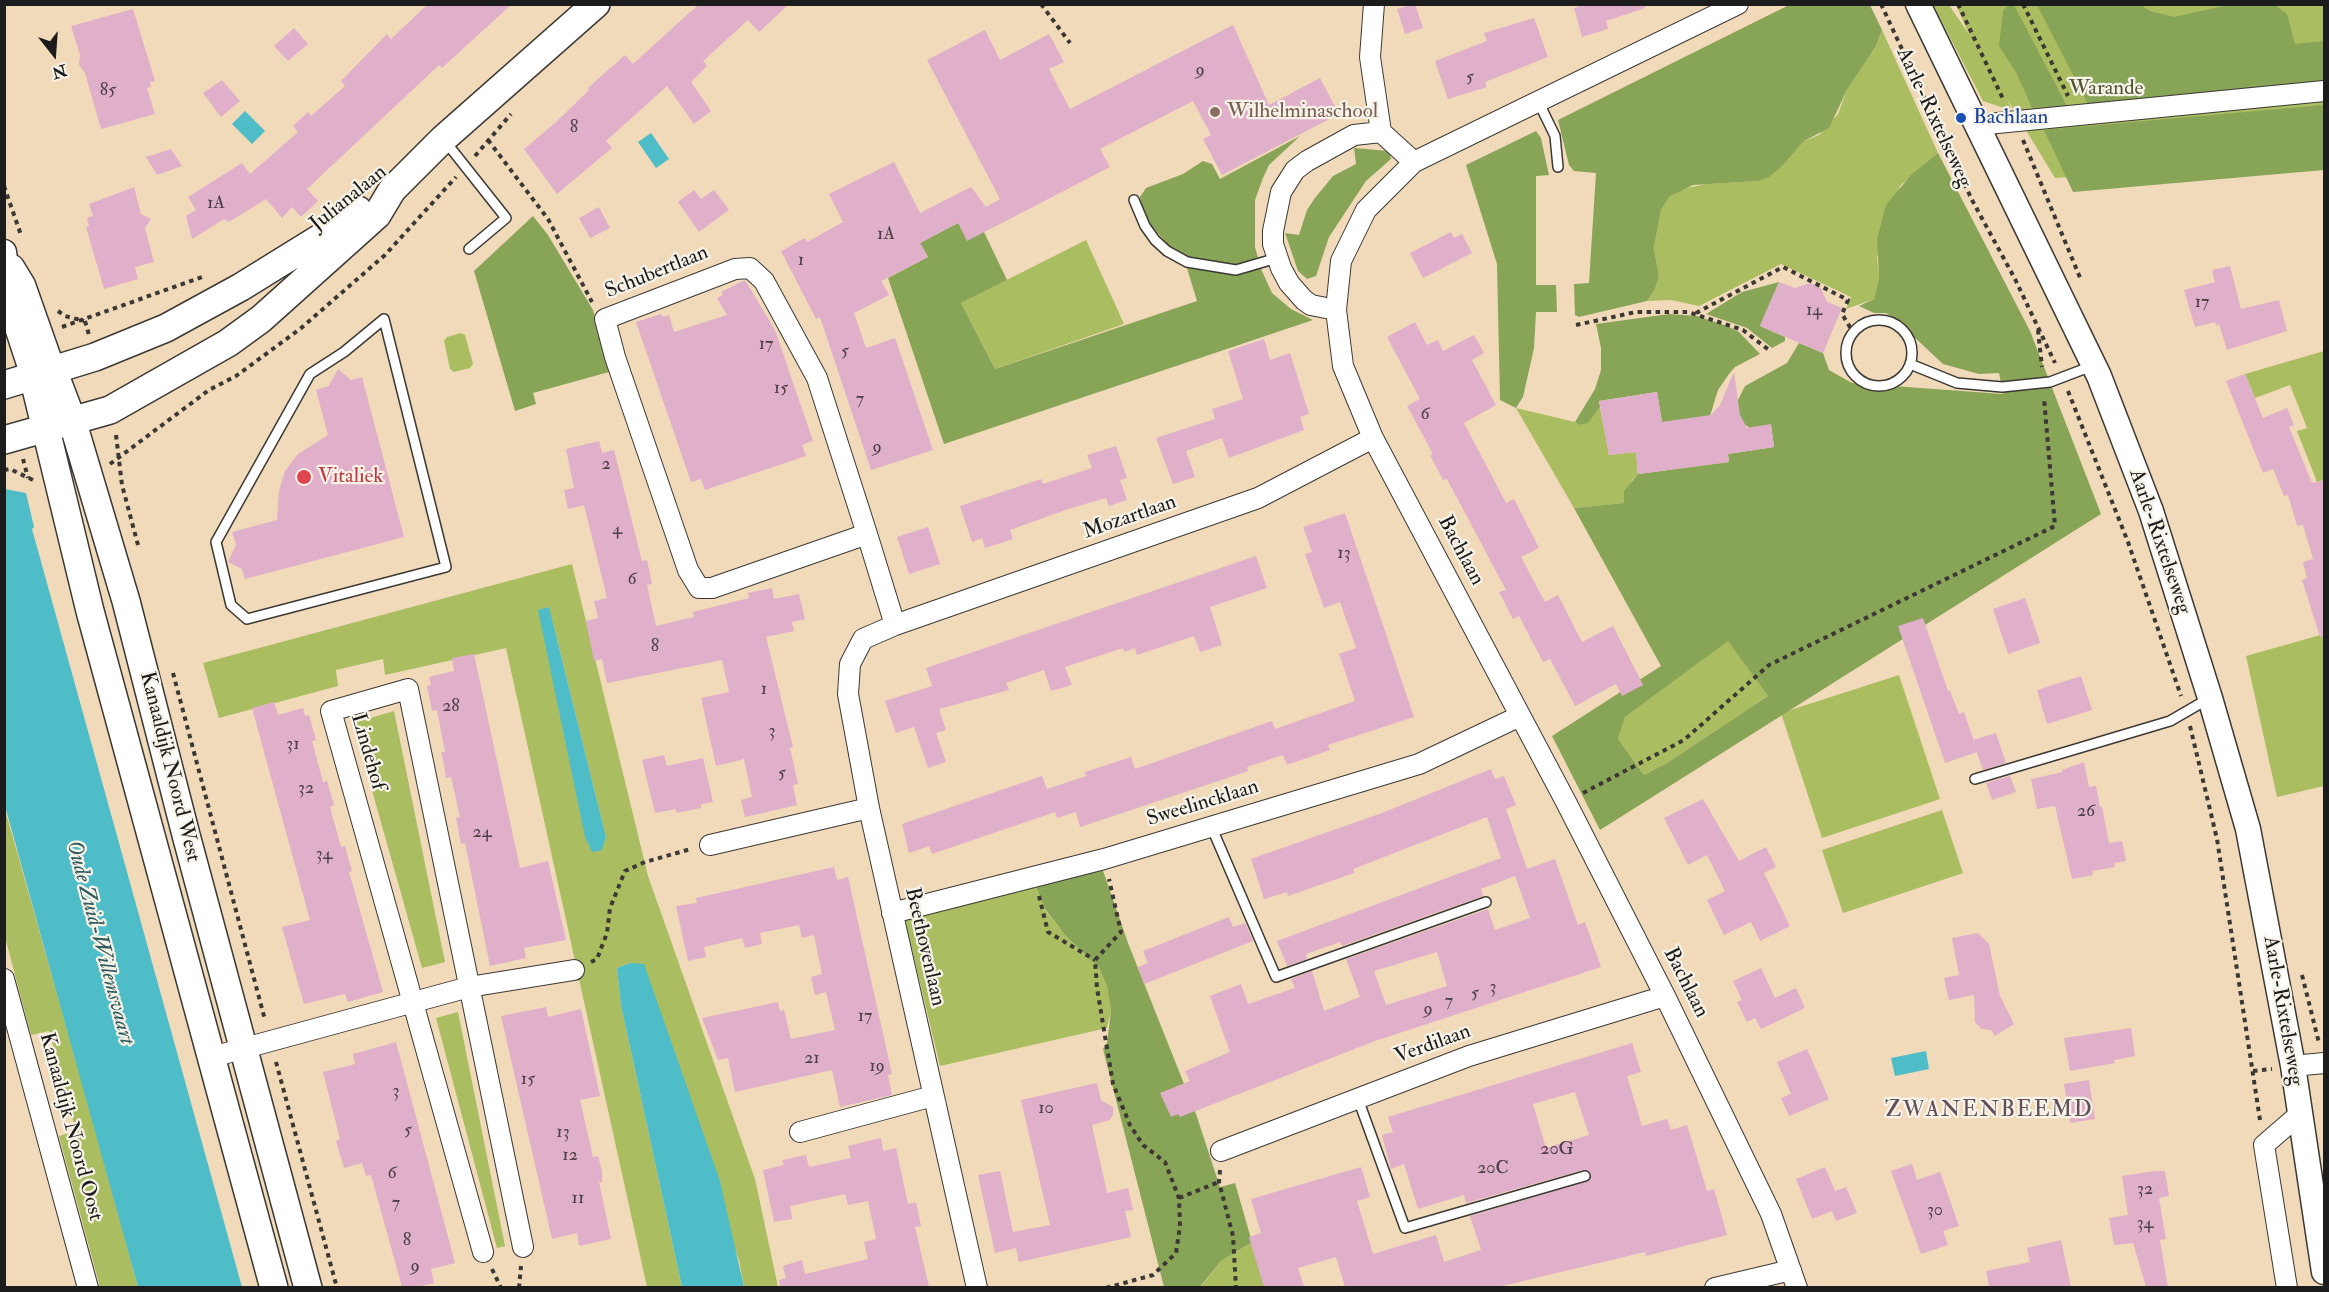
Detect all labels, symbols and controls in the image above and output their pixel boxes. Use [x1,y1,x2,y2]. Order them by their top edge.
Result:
north arrow [24,24,84,84]
street label: Aarle-Rixtelseweg [1890,44,1976,192]
text: N [49,60,69,83]
house number: 9 [1195,60,1205,82]
house number: 5 [1466,67,1474,89]
park label: Warande [2069,76,2143,102]
house number: 85 [100,80,116,102]
place label: Wilhelminaschool [1227,99,1378,125]
marker: Wilhelminaschool [1208,105,1222,119]
place label: Bachlaan [1973,105,2048,131]
marker: Bachlaan [1954,111,1968,125]
house number: 8 [570,117,578,139]
street label: Julianalaan [306,160,392,238]
house number: 1A [207,193,225,215]
house number: 1A [877,224,895,246]
street label: Schubertlaan [602,241,712,305]
house number: 1 [798,250,804,272]
house number: 17 [2195,292,2209,314]
house number: 14 [1806,300,1822,322]
house number: 17 [759,334,773,356]
house number: 5 [841,341,849,363]
house number: 15 [774,378,788,400]
house number: 7 [856,389,864,411]
house number: 6 [1420,404,1430,426]
house number: 9 [872,437,882,459]
house number: 2 [601,454,611,476]
place label: Vitaliek [318,464,383,490]
street label: Aarle-Rixtelseweg [2122,466,2196,618]
marker: Vitaliek [295,468,313,486]
street label: Mozartlaan [1080,490,1180,546]
street label: Bachlaan [1431,512,1489,590]
house number: 4 [612,519,622,541]
house number: 13 [1337,543,1351,565]
house number: 6 [627,569,637,591]
house number: 8 [651,636,659,658]
street label: Kanaaldijk Noord West [133,669,205,865]
house number: 1 [761,679,767,701]
house number: 28 [442,696,460,718]
street label: Lindehof [344,711,390,793]
house number: 3 [769,721,775,743]
house number: 31 [286,734,300,756]
house number: 5 [778,763,786,785]
street label: Sweelincklaan [1144,775,1262,833]
house number: 32 [298,778,314,800]
house number: 26 [2077,801,2095,823]
house number: 24 [473,822,491,844]
water label: Oude Zuid-Willemsvaart [59,838,139,1048]
house number: 34 [316,844,332,866]
street label: Beethovenlaan [898,885,950,1009]
street label: Aarle-Rixtelseweg [2256,934,2308,1088]
street label: Bachlaan [1657,944,1713,1022]
house number: 3 [1490,977,1496,999]
house number: 5 [1471,983,1479,1005]
house number: 7 [1445,991,1453,1013]
house number: 9 [1423,999,1433,1021]
house number: 17 [858,1006,872,1028]
street label: Verdilaan [1392,1020,1474,1070]
street label: Kanaaldijk Noord Oost [33,1030,107,1224]
house number: 21 [804,1048,820,1070]
house number: 19 [869,1056,885,1078]
house number: 15 [521,1069,535,1091]
house number: 3 [393,1081,399,1103]
house number: 10 [1038,1098,1054,1120]
district label: ZWANENBEEMD [1885,1098,2093,1124]
house number: 5 [404,1120,412,1142]
house number: 13 [556,1122,570,1144]
house number: 20G [1540,1139,1574,1161]
house number: 12 [562,1145,578,1167]
house number: 20C [1477,1158,1509,1180]
house number: 6 [387,1163,397,1185]
house number: 32 [2137,1179,2153,1201]
house number: 11 [572,1188,584,1210]
house number: 7 [392,1193,400,1215]
house number: 30 [1927,1200,1943,1222]
house number: 34 [2137,1213,2153,1235]
house number: 8 [403,1230,411,1252]
house number: 9 [410,1256,420,1278]

